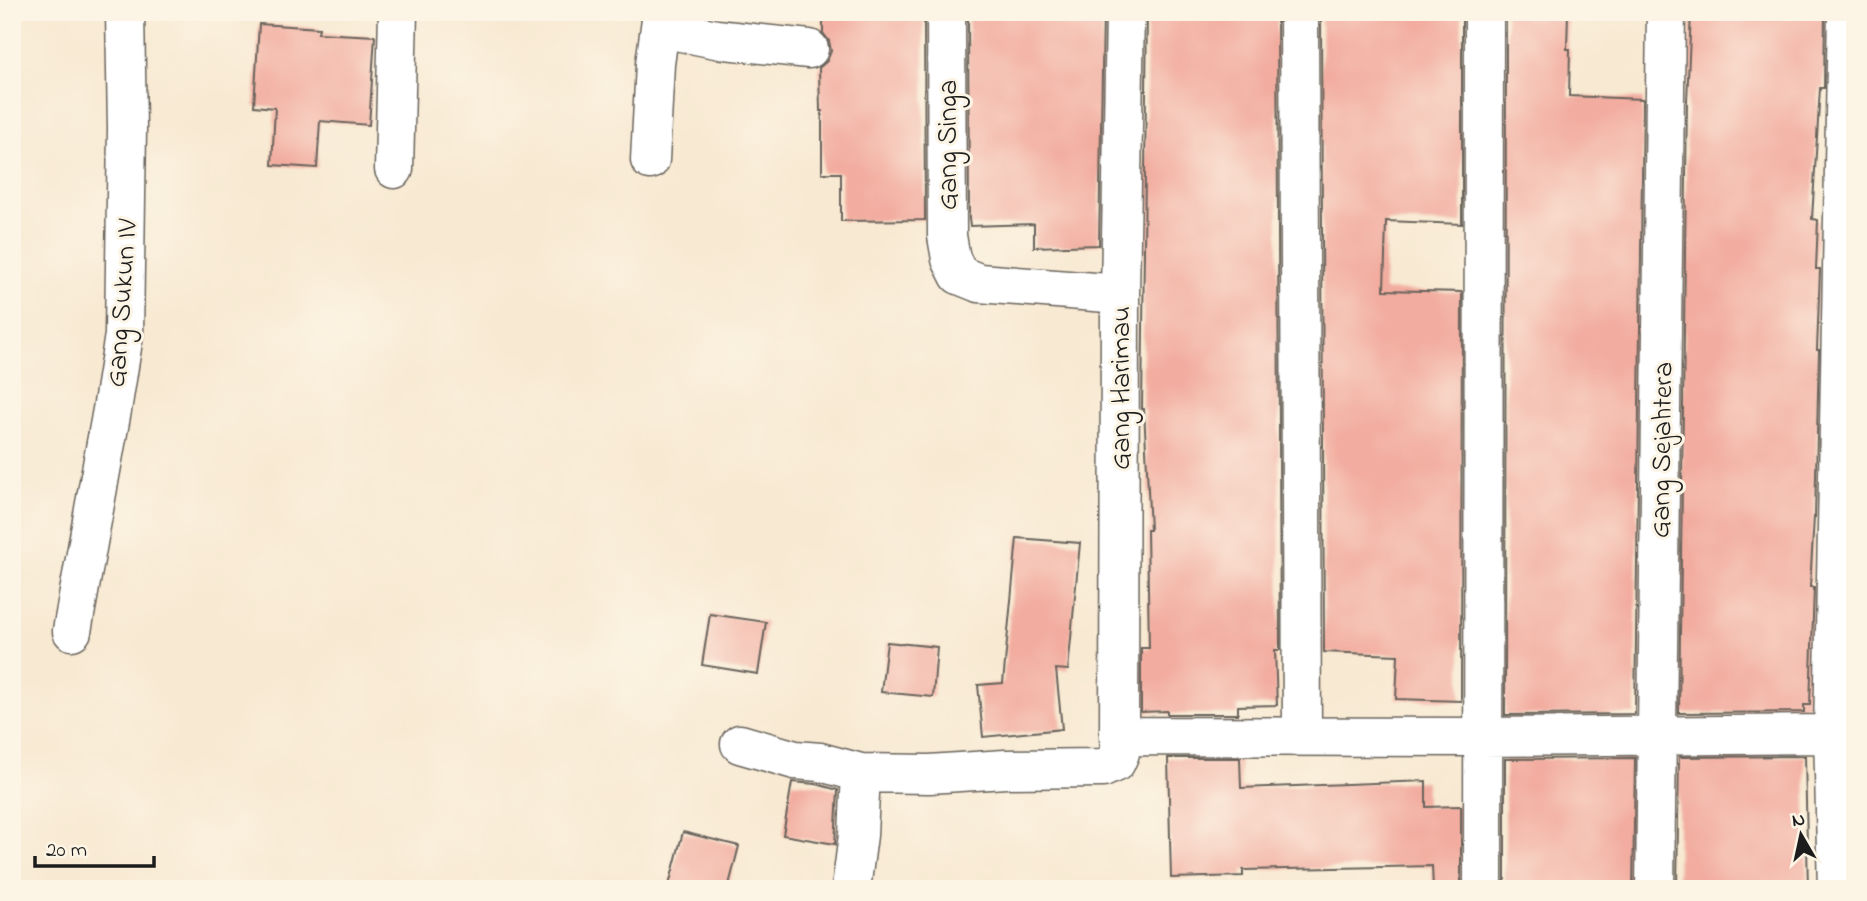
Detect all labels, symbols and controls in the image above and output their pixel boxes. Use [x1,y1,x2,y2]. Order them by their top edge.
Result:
street label: Gang Singa [929,80,970,210]
street label: Gang Sukun IV [97,217,150,389]
street label: Gang Harimau [1102,306,1143,470]
street label: Gang Sejahtera [1641,362,1686,539]
north arrow [1766,800,1836,870]
text: N [1790,806,1807,835]
scale bar [35,824,154,868]
text: 20 m [46,836,87,866]

